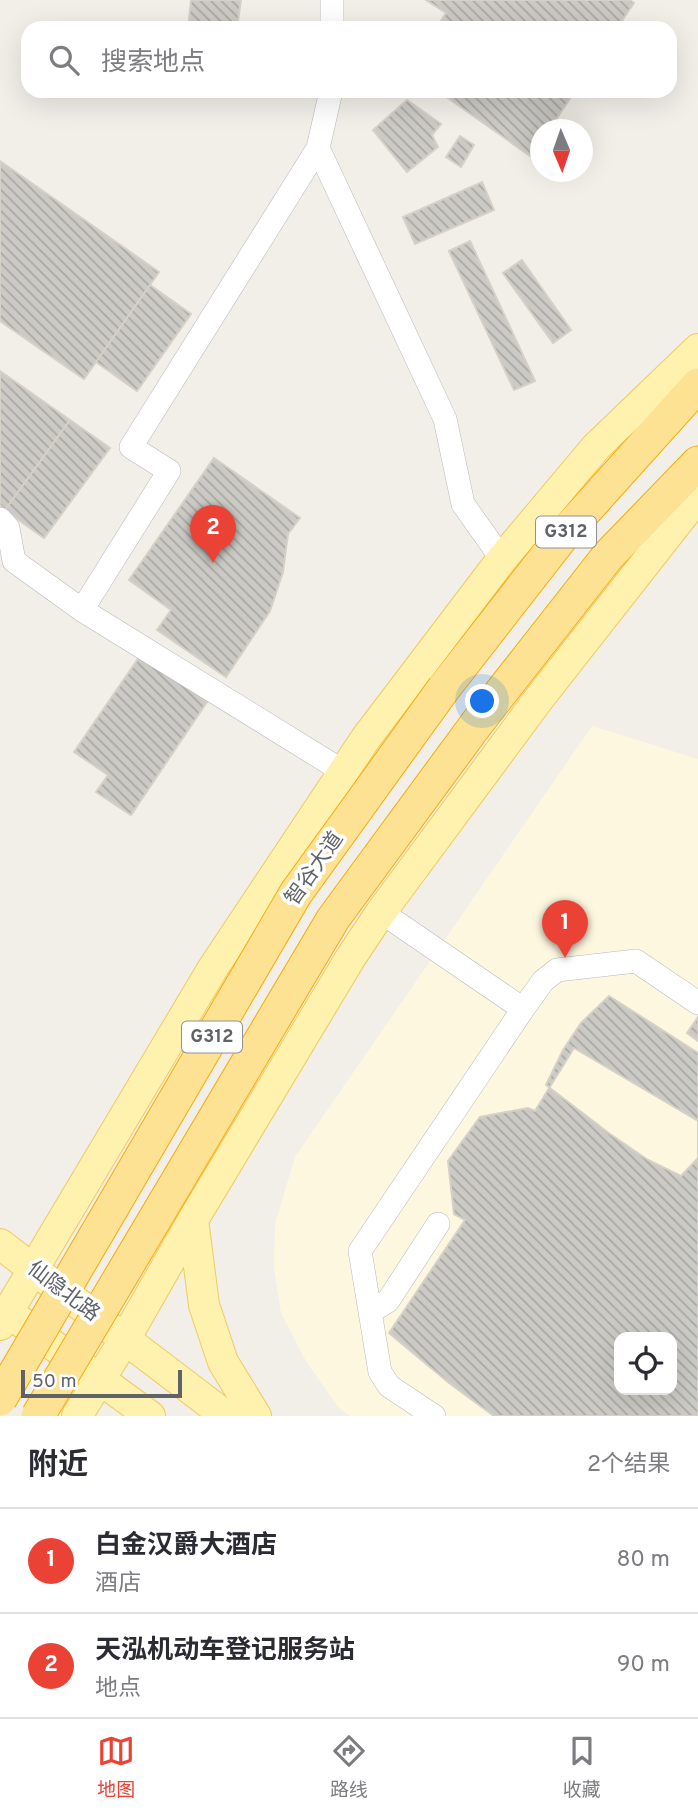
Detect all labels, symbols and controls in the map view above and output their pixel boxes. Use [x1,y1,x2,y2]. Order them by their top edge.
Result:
search box [21,21,677,98]
icon: search [45,41,83,79]
text: 搜索地点 [101,47,205,80]
north arrow [530,119,593,182]
pin: 2 [190,505,236,563]
road number: G312 [536,516,596,548]
your location [465,684,499,718]
street label: 智谷大道 [280,827,350,911]
pin: 1 [542,900,588,958]
road number: G312 [182,1021,242,1052]
street label: 仙隐北路 [21,1256,105,1328]
map controls [614,1332,677,1395]
button: locate [614,1332,677,1395]
scale bar [21,1367,182,1399]
text: 50 m [32,1370,77,1394]
text: 附近 [28,1448,88,1485]
text: 2个结果 [587,1451,670,1480]
text: 白金汉爵大酒店 [95,1530,277,1563]
text: 1 [46,1546,56,1575]
text: 80 m [617,1546,670,1575]
text: 酒店 [95,1570,141,1599]
text: 天泓机动车登记服务站 [95,1635,355,1668]
text: 2 [44,1651,58,1680]
text: 90 m [617,1651,670,1680]
text: 地点 [95,1675,141,1704]
tab: 地图 [97,1732,135,1803]
tab: 路线 [330,1732,368,1803]
tab: 收藏 [563,1732,601,1803]

